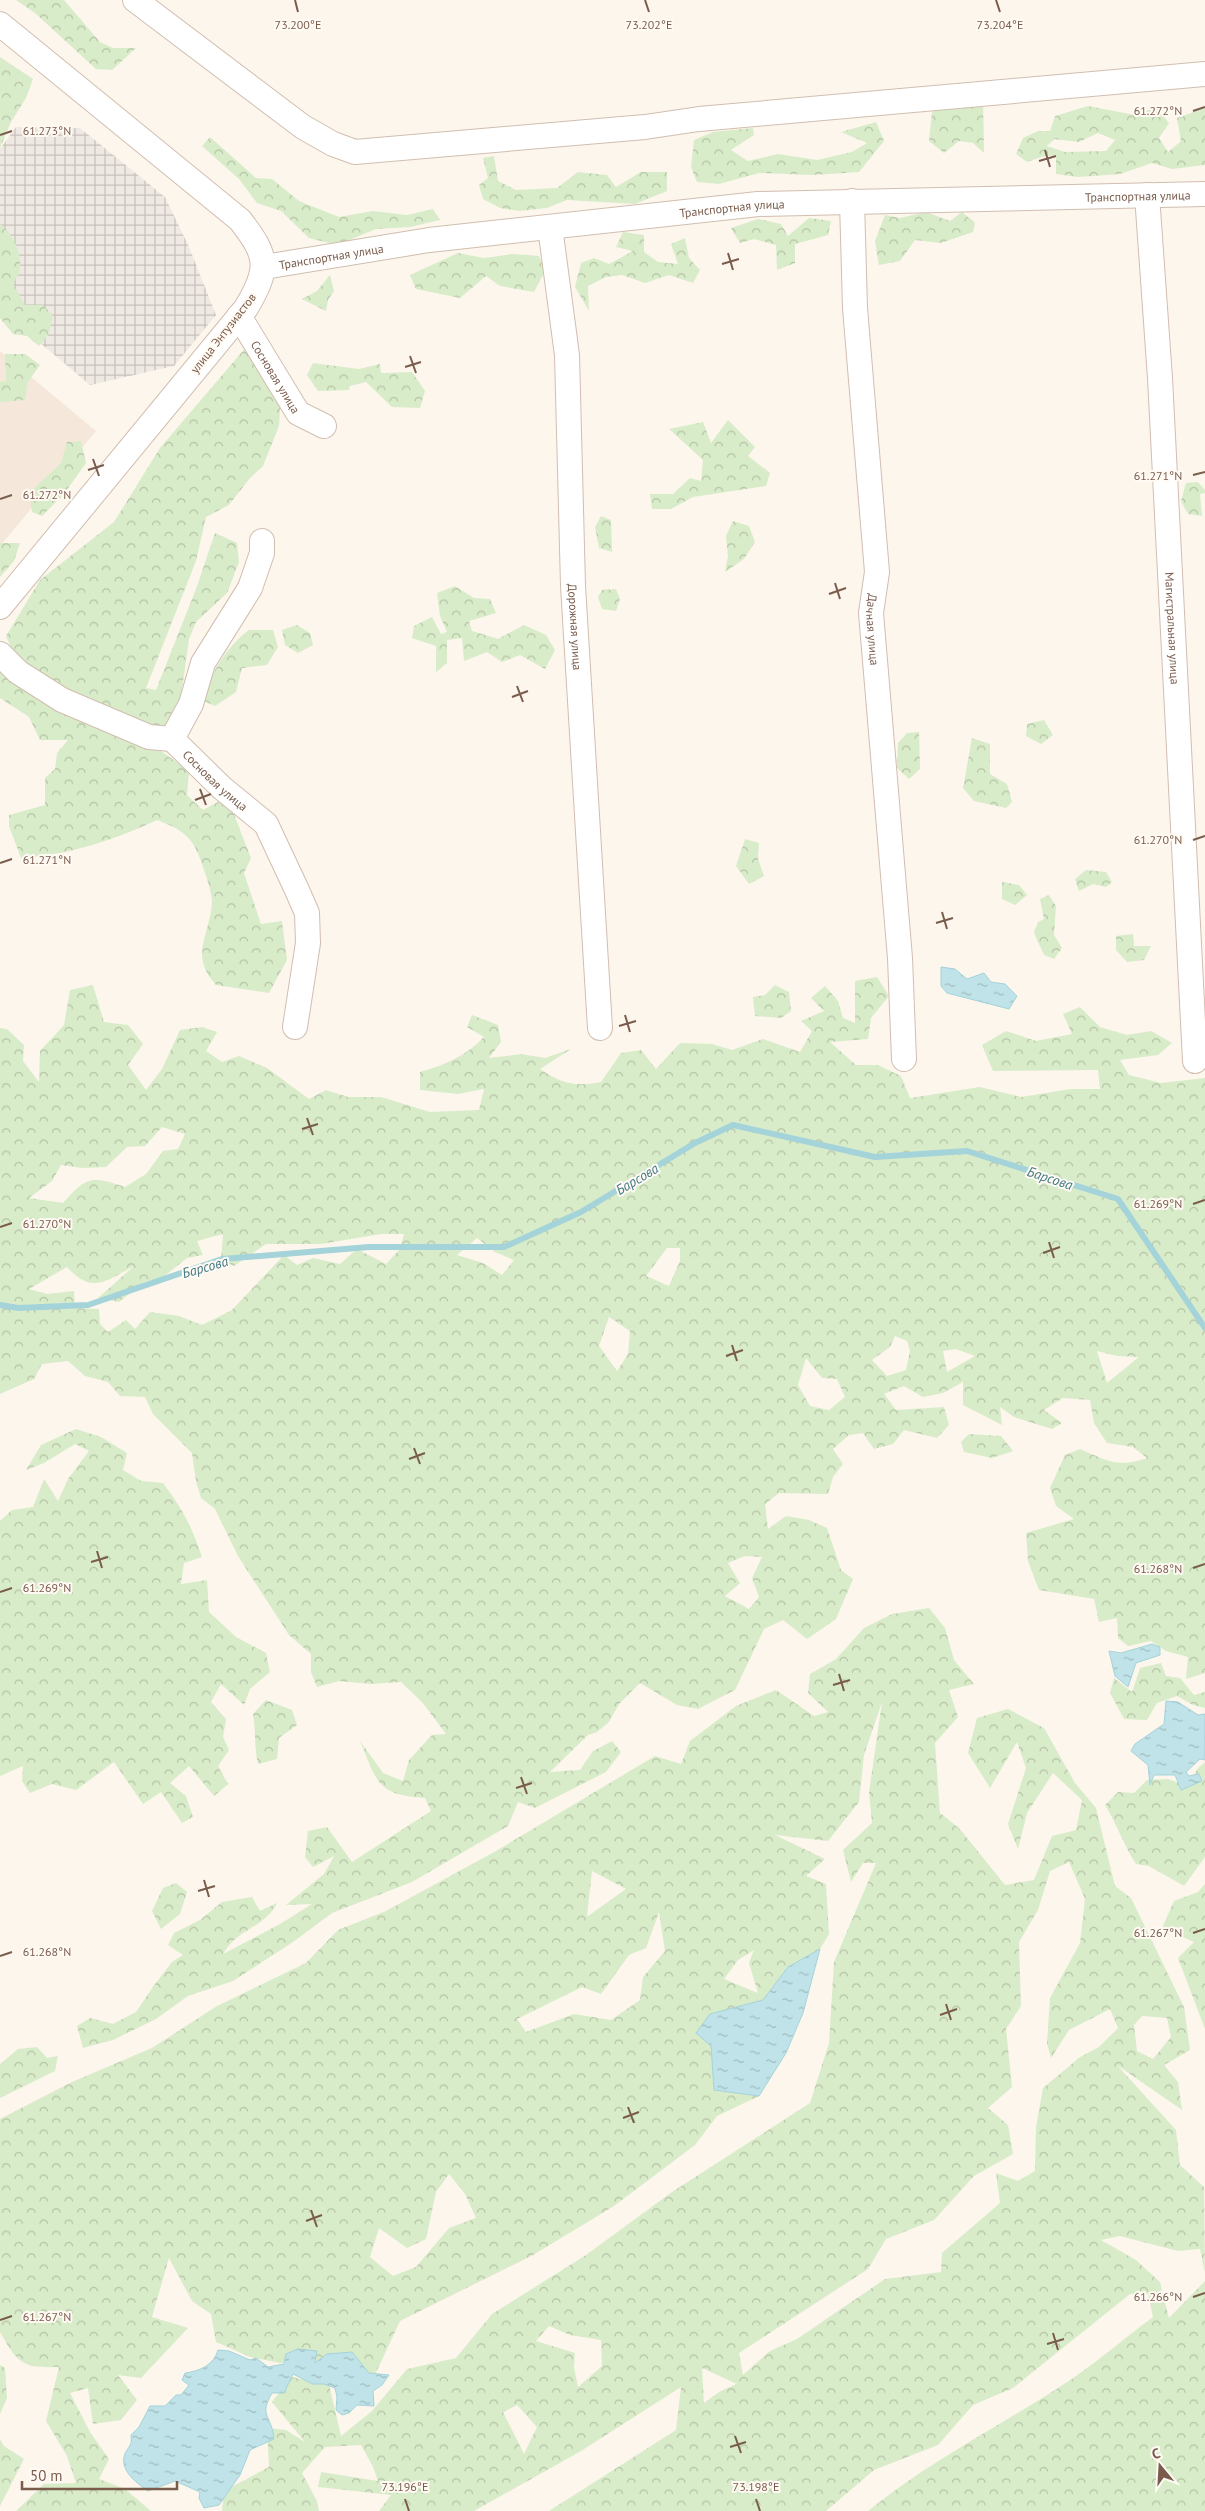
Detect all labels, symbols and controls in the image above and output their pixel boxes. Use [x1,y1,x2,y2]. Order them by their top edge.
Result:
text: 73.200°E [275,17,321,32]
text: 73.202°E [626,17,672,32]
text: 73.204°E [977,17,1023,32]
text: 61.272°N [1134,103,1182,118]
text: 61.273°N [23,123,71,138]
street label: Транспортная улица [1085,187,1191,204]
street label: Транспортная улица [679,196,785,220]
street label: Транспортная улица [278,240,384,272]
street label: улица Энтузиастов [187,290,259,376]
street label: Сосновая улица [248,337,304,416]
text: 61.271°N [1134,468,1182,483]
text: 61.272°N [23,487,71,502]
street label: Магистральная улица [1162,572,1183,685]
street label: Дорожная улица [565,583,586,671]
street label: Дачная улица [863,593,883,666]
street label: Сосновая улица [180,747,251,814]
text: 61.270°N [1134,832,1182,847]
text: 61.271°N [23,852,71,867]
water label: Барсова [612,1159,662,1199]
water label: Барсова [1025,1162,1075,1194]
text: 61.269°N [1134,1196,1182,1211]
text: 61.270°N [23,1216,71,1231]
water label: Барсова [180,1252,230,1282]
text: 61.268°N [1134,1561,1182,1576]
text: 61.269°N [23,1580,71,1595]
text: 61.267°N [1134,1925,1182,1940]
text: 61.268°N [23,1944,71,1959]
text: 61.266°N [1134,2289,1182,2304]
text: 61.267°N [23,2309,71,2324]
north arrow [1135,2441,1185,2491]
text: С [1149,2444,1163,2463]
scale bar [22,2458,178,2490]
text: 50 m [30,2466,63,2485]
text: 73.196°E [382,2479,428,2494]
text: 73.198°E [733,2479,779,2494]

